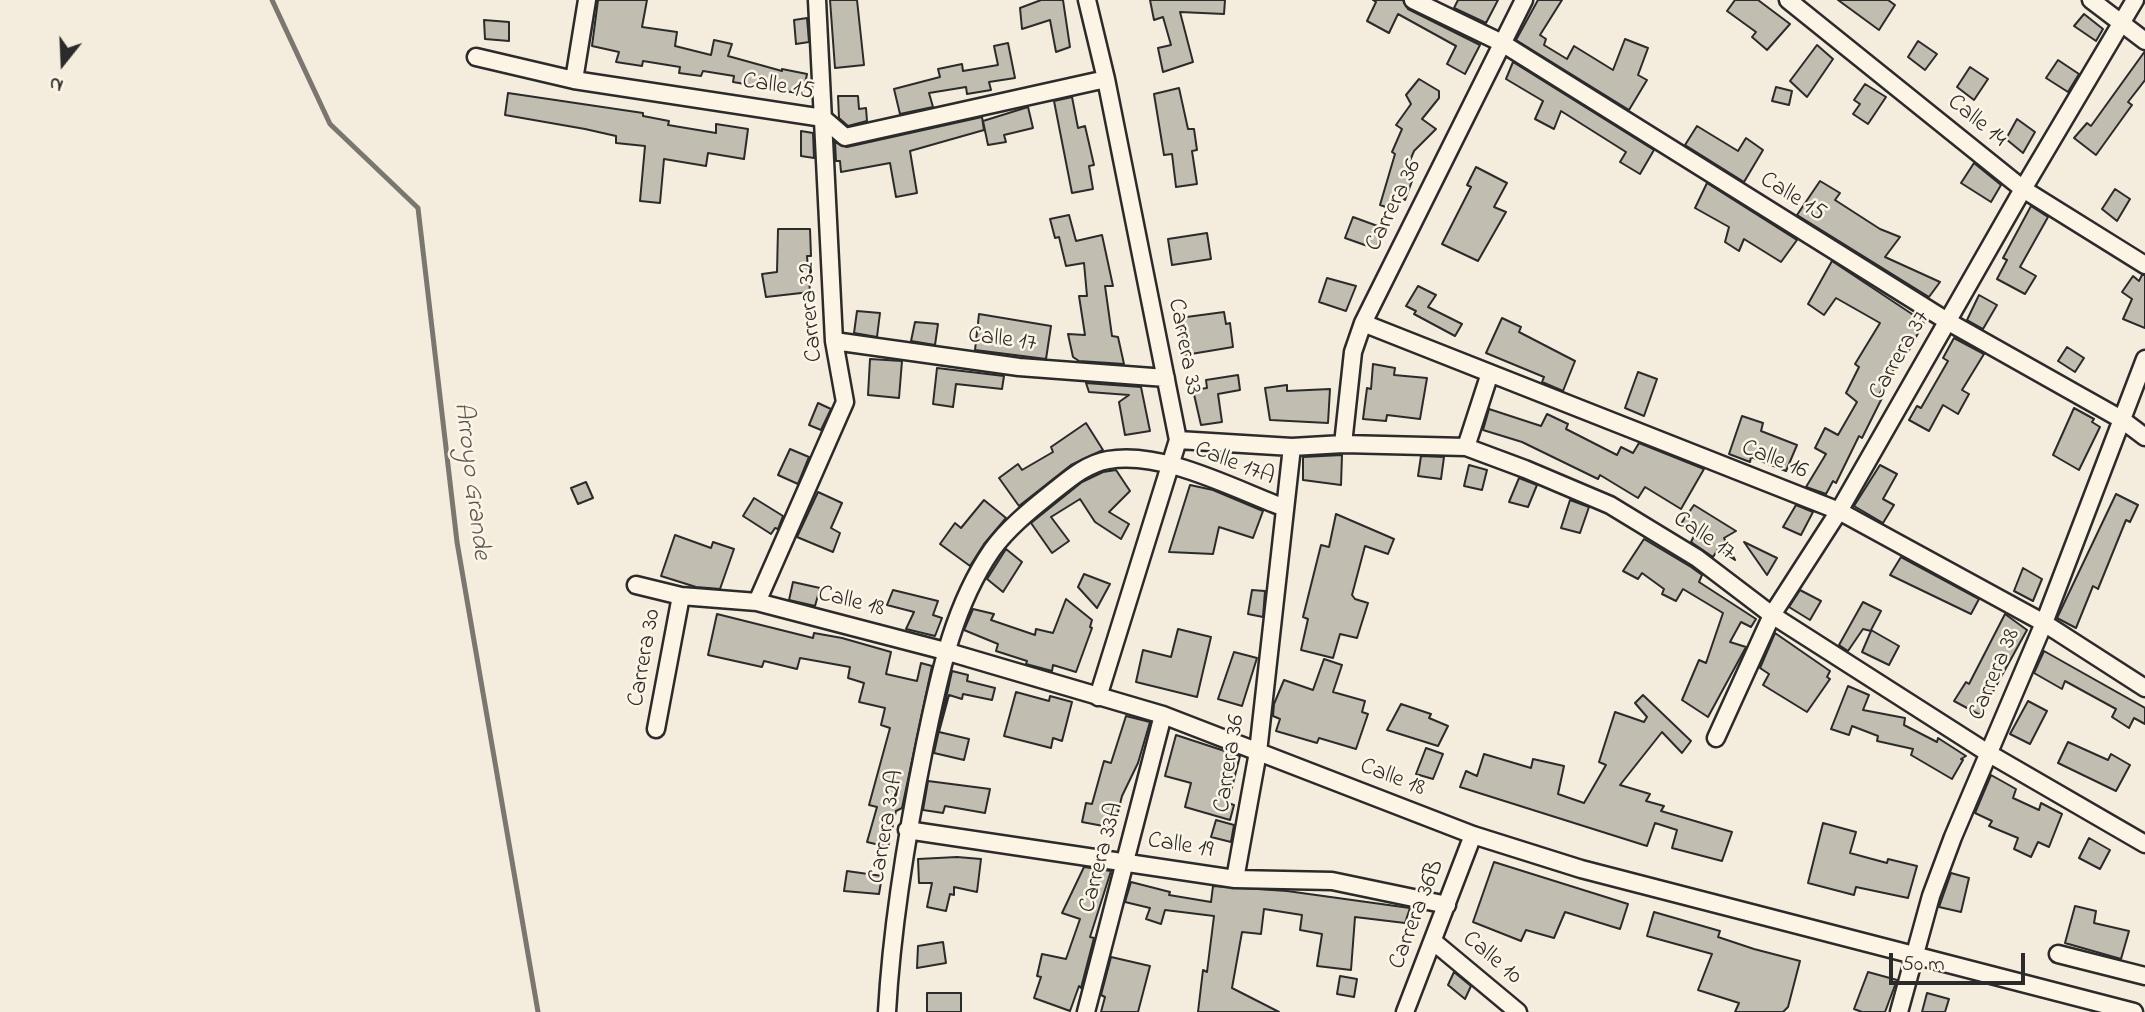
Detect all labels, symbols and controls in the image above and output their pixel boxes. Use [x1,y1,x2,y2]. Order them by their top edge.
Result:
north arrow [28,28,98,98]
street label: Calle 15 [740,68,816,108]
text: N [46,69,67,98]
street label: Calle 14 [1940,89,2012,155]
street label: Carrera 36 [1360,155,1430,257]
street label: Calle 15 [1754,167,1830,229]
street label: Carrera 32 [793,261,831,363]
street label: Carrera 33 [1160,296,1206,398]
street label: Carrera 37 [1864,306,1938,406]
street label: Calle 17 [966,323,1038,359]
water label: Arroyo Grande [445,400,495,562]
street label: Calle 16 [1737,435,1811,487]
street label: Calle 17A [1190,437,1278,493]
street label: Calle 17 [1667,506,1739,568]
street label: Calle 18 [815,581,887,625]
street label: Carrera 30 [623,607,669,709]
street label: Carrera 38 [1964,625,2028,725]
street label: Carrera 36 [1209,713,1253,815]
street label: Calle 18 [1355,753,1429,805]
street label: Carrera 32A [864,768,912,886]
street label: Carrera 33A [1074,800,1132,916]
street label: Calle 19 [1145,828,1215,866]
street label: Carrera 36B [1384,856,1452,974]
street label: Calle 10 [1455,926,1527,992]
scale bar [1893,939,2030,983]
text: 50 m [1902,950,1945,980]

